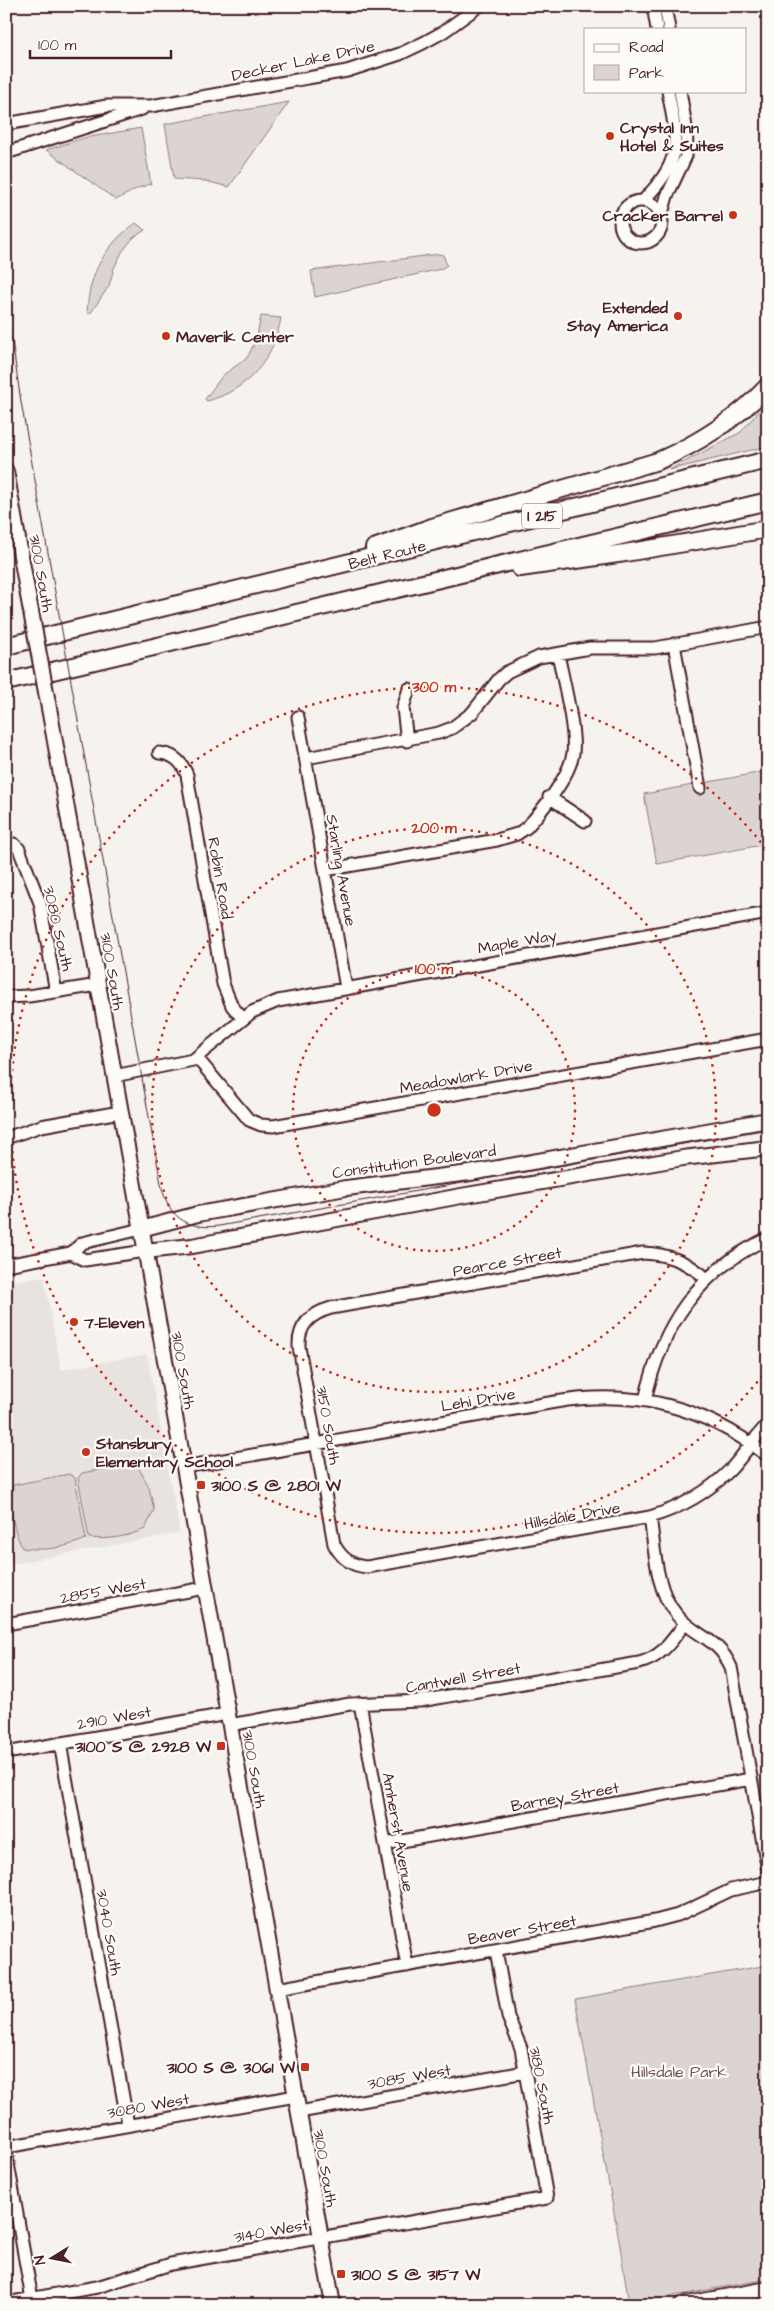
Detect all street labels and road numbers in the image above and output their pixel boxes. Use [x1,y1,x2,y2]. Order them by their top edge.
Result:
street label: Decker Lake Drive [230,35,377,87]
road number: I 215 [522,504,562,528]
street label: 3100 South [23,533,59,614]
street label: Belt Route [346,535,429,575]
street label: Starling Avenue [319,812,362,928]
street label: Robin Road [202,835,238,921]
street label: 3080 South [38,883,79,973]
street label: Maple Way [476,924,559,961]
street label: 3100 South [94,931,130,1012]
street label: Meadowlark Drive [398,1054,535,1099]
street label: Constitution Boulevard [331,1140,498,1184]
street label: Pearce Street [451,1241,564,1282]
street label: 3100 South [165,1330,201,1411]
street label: Lehi Drive [439,1383,517,1417]
street label: 3150 South [310,1384,346,1466]
street label: Hillsdale Drive [522,1497,623,1535]
street label: 2855 West [59,1573,148,1609]
street label: Cantwell Street [404,1657,523,1699]
street label: 2910 West [75,1701,154,1735]
street label: 3100 South [236,1729,272,1810]
street label: Amherst Avenue [377,1771,419,1894]
street label: Barney Street [509,1777,622,1818]
street label: 3040 South [91,1887,127,1977]
street label: Beaver Street [466,1910,579,1950]
street label: 3180 South [524,2044,560,2126]
street label: 3085 West [366,2059,453,2095]
street label: 3080 West [105,2088,192,2124]
street label: 3100 South [307,2128,343,2209]
street label: 3140 West [232,2213,311,2248]

